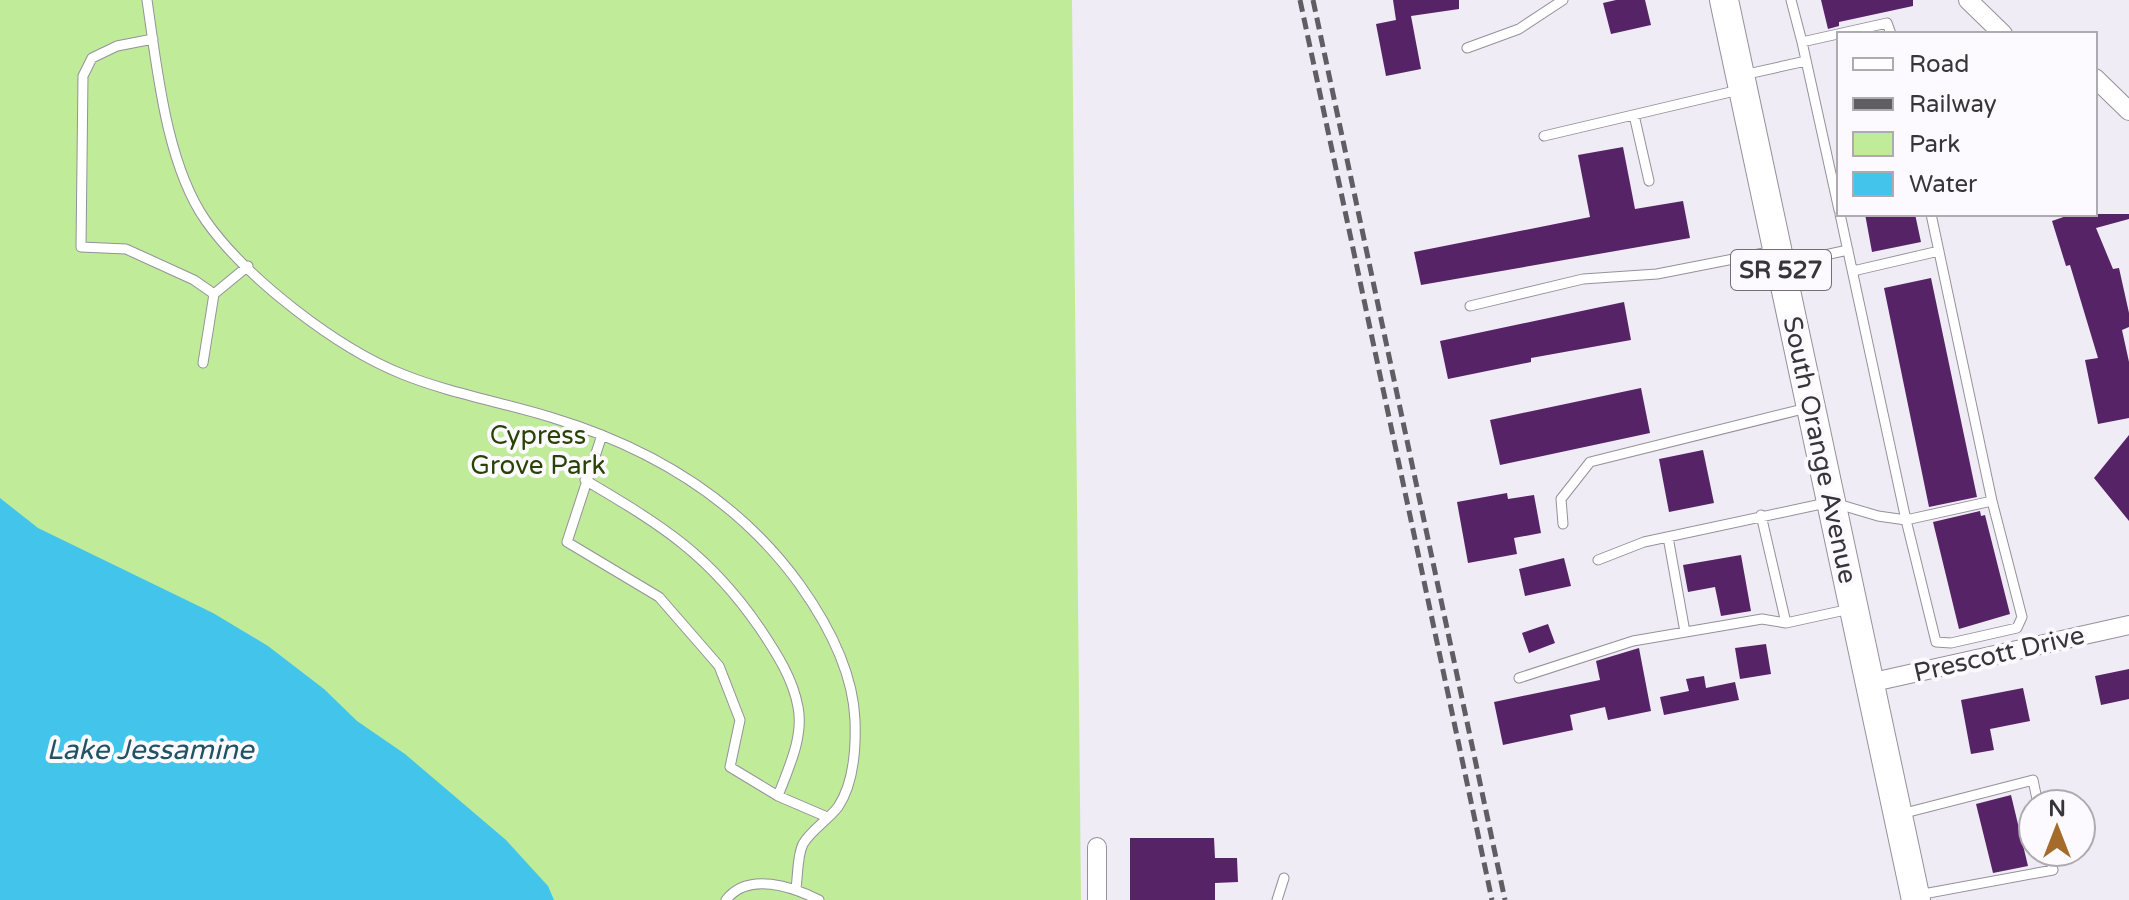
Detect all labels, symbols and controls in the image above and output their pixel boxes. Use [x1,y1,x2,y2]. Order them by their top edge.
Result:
legend [1837,32,2097,216]
text: Road [1909,50,1969,79]
text: Railway [1909,90,1997,119]
text: Park [1909,130,1960,159]
text: Water [1909,170,1978,199]
road number: SR 527 [1731,250,1831,290]
street label: South Orange Avenue [1777,314,1863,586]
park label: Cypress Grove Park [470,420,606,481]
street label: Prescott Drive [1911,619,2087,689]
water label: Lake Jessamine [46,733,256,767]
north arrow [2017,788,2097,868]
text: N [2048,796,2066,822]

